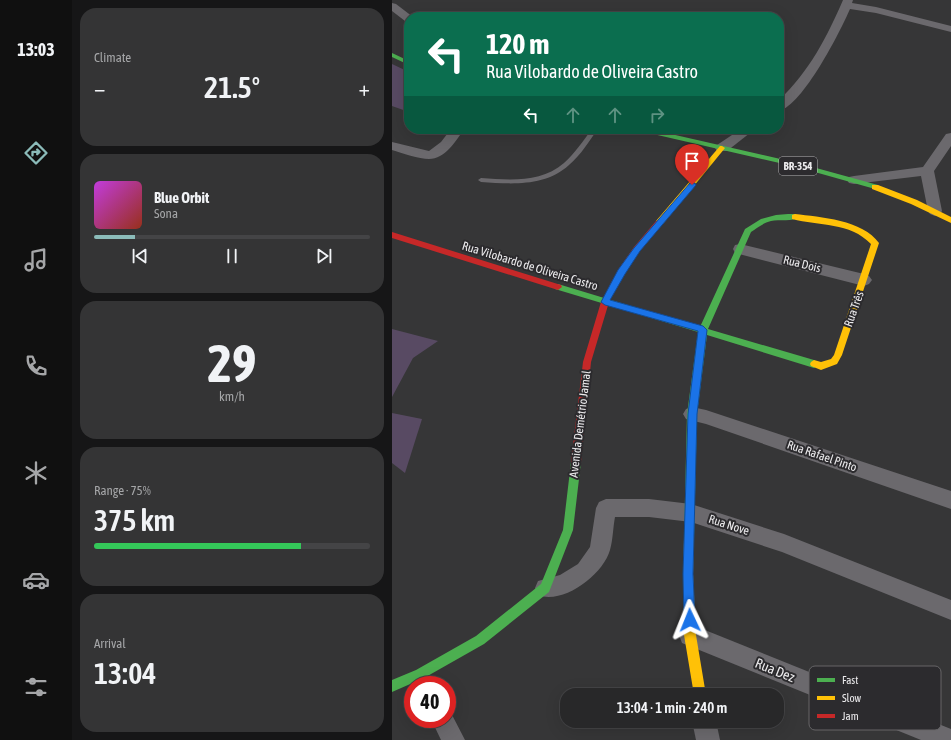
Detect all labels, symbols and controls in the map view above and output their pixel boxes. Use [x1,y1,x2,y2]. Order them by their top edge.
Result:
icon: left [420,28,472,80]
text: 120 m [486,28,549,60]
text: 13:03 [17,39,55,60]
text: Climate [94,50,131,65]
text: Rua Vilobardo de Oliveira Castro [486,61,698,82]
text: 21.5° [204,70,260,104]
text: − [94,75,105,101]
text: + [359,75,370,101]
icon: left [520,104,542,126]
icon: ahead [562,104,584,126]
icon: ahead [604,104,626,126]
icon: right [646,104,668,126]
icon: directions [22,139,50,167]
pin [675,144,709,185]
icon: arrive [681,150,703,172]
road number: BR-354 [779,157,817,175]
text: Blue Orbit [154,189,209,206]
text: Sona [154,206,178,221]
street label: Rua Vilobardo de Oliveira Castro [460,239,600,293]
icon: previous [129,245,151,267]
icon: pause [221,245,243,267]
icon: next [313,245,335,267]
icon: music [22,246,50,274]
street label: Rua Dois [782,253,822,275]
street label: Rua Três [841,289,867,329]
text: 29 [208,333,256,393]
icon: phone [22,352,50,380]
street label: Avenida Demétrio Jamal [566,369,594,478]
text: km/h [219,389,245,404]
street label: Rua Rafael Pinto [785,438,859,475]
icon: climate [22,459,50,487]
text: Range · 75% [94,483,151,498]
text: 375 km [94,503,175,537]
street label: Rua Nove [707,512,751,538]
icon: car [22,566,50,594]
position arrow [669,599,711,641]
text: Arrival [94,636,126,651]
street label: Rua Dez [753,655,797,685]
text: 13:04 [94,656,156,690]
legend [809,666,941,730]
icon: filters [22,673,50,701]
text: Fast [842,674,858,686]
speed limit sign: 40 [404,676,456,728]
text: Slow [842,692,861,704]
text: 13:04 · 1 min · 240 m [617,699,727,716]
text: Jam [842,710,859,722]

